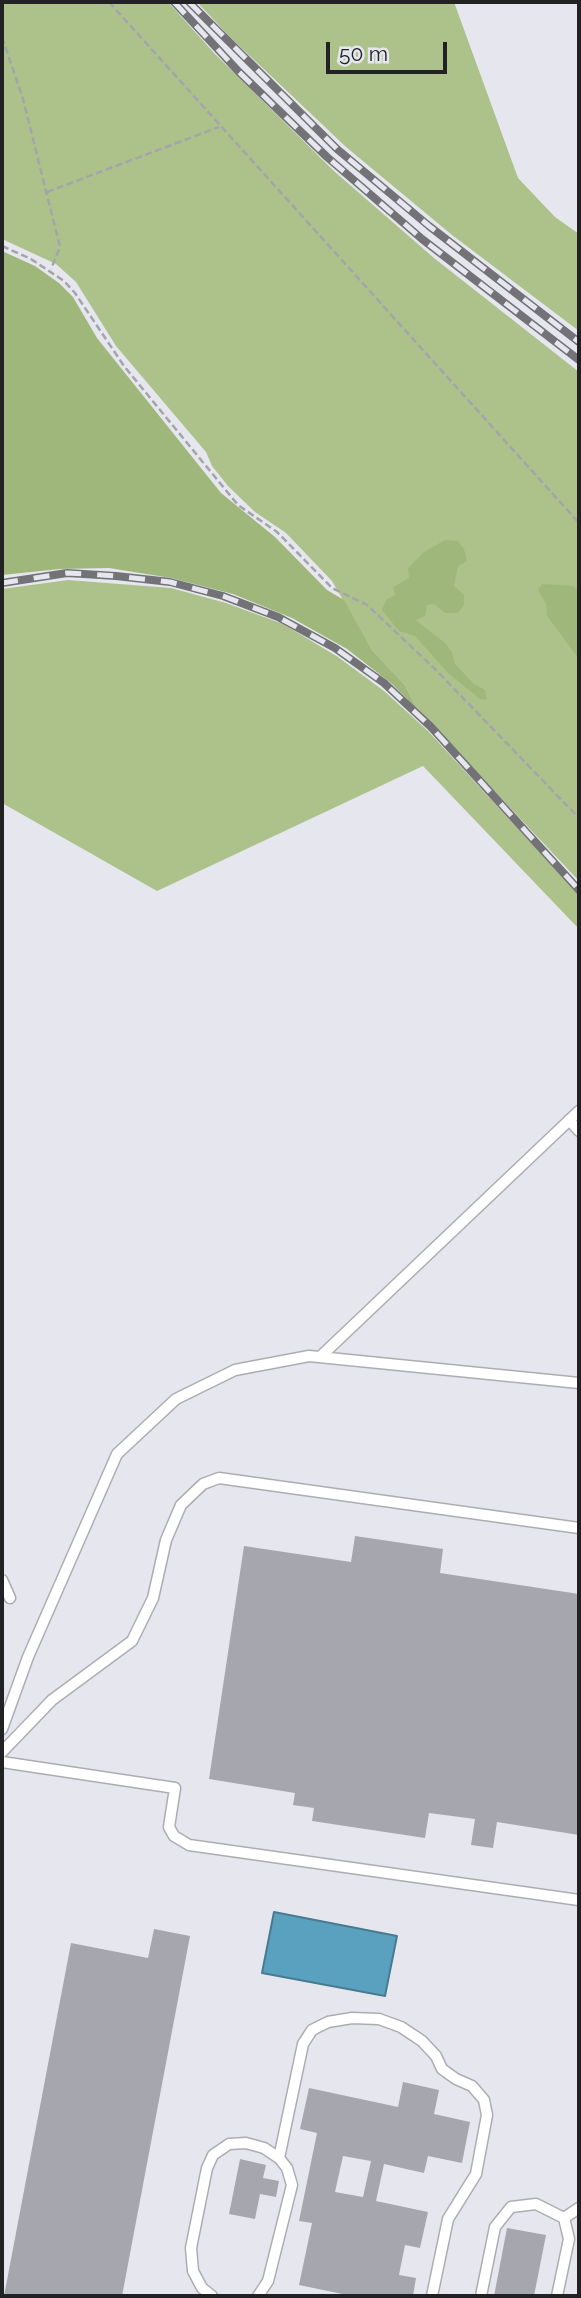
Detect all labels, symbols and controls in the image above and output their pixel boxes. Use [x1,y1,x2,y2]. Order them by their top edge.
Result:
scale bar [329,28,450,72]
text: 50 m [339,41,388,66]

